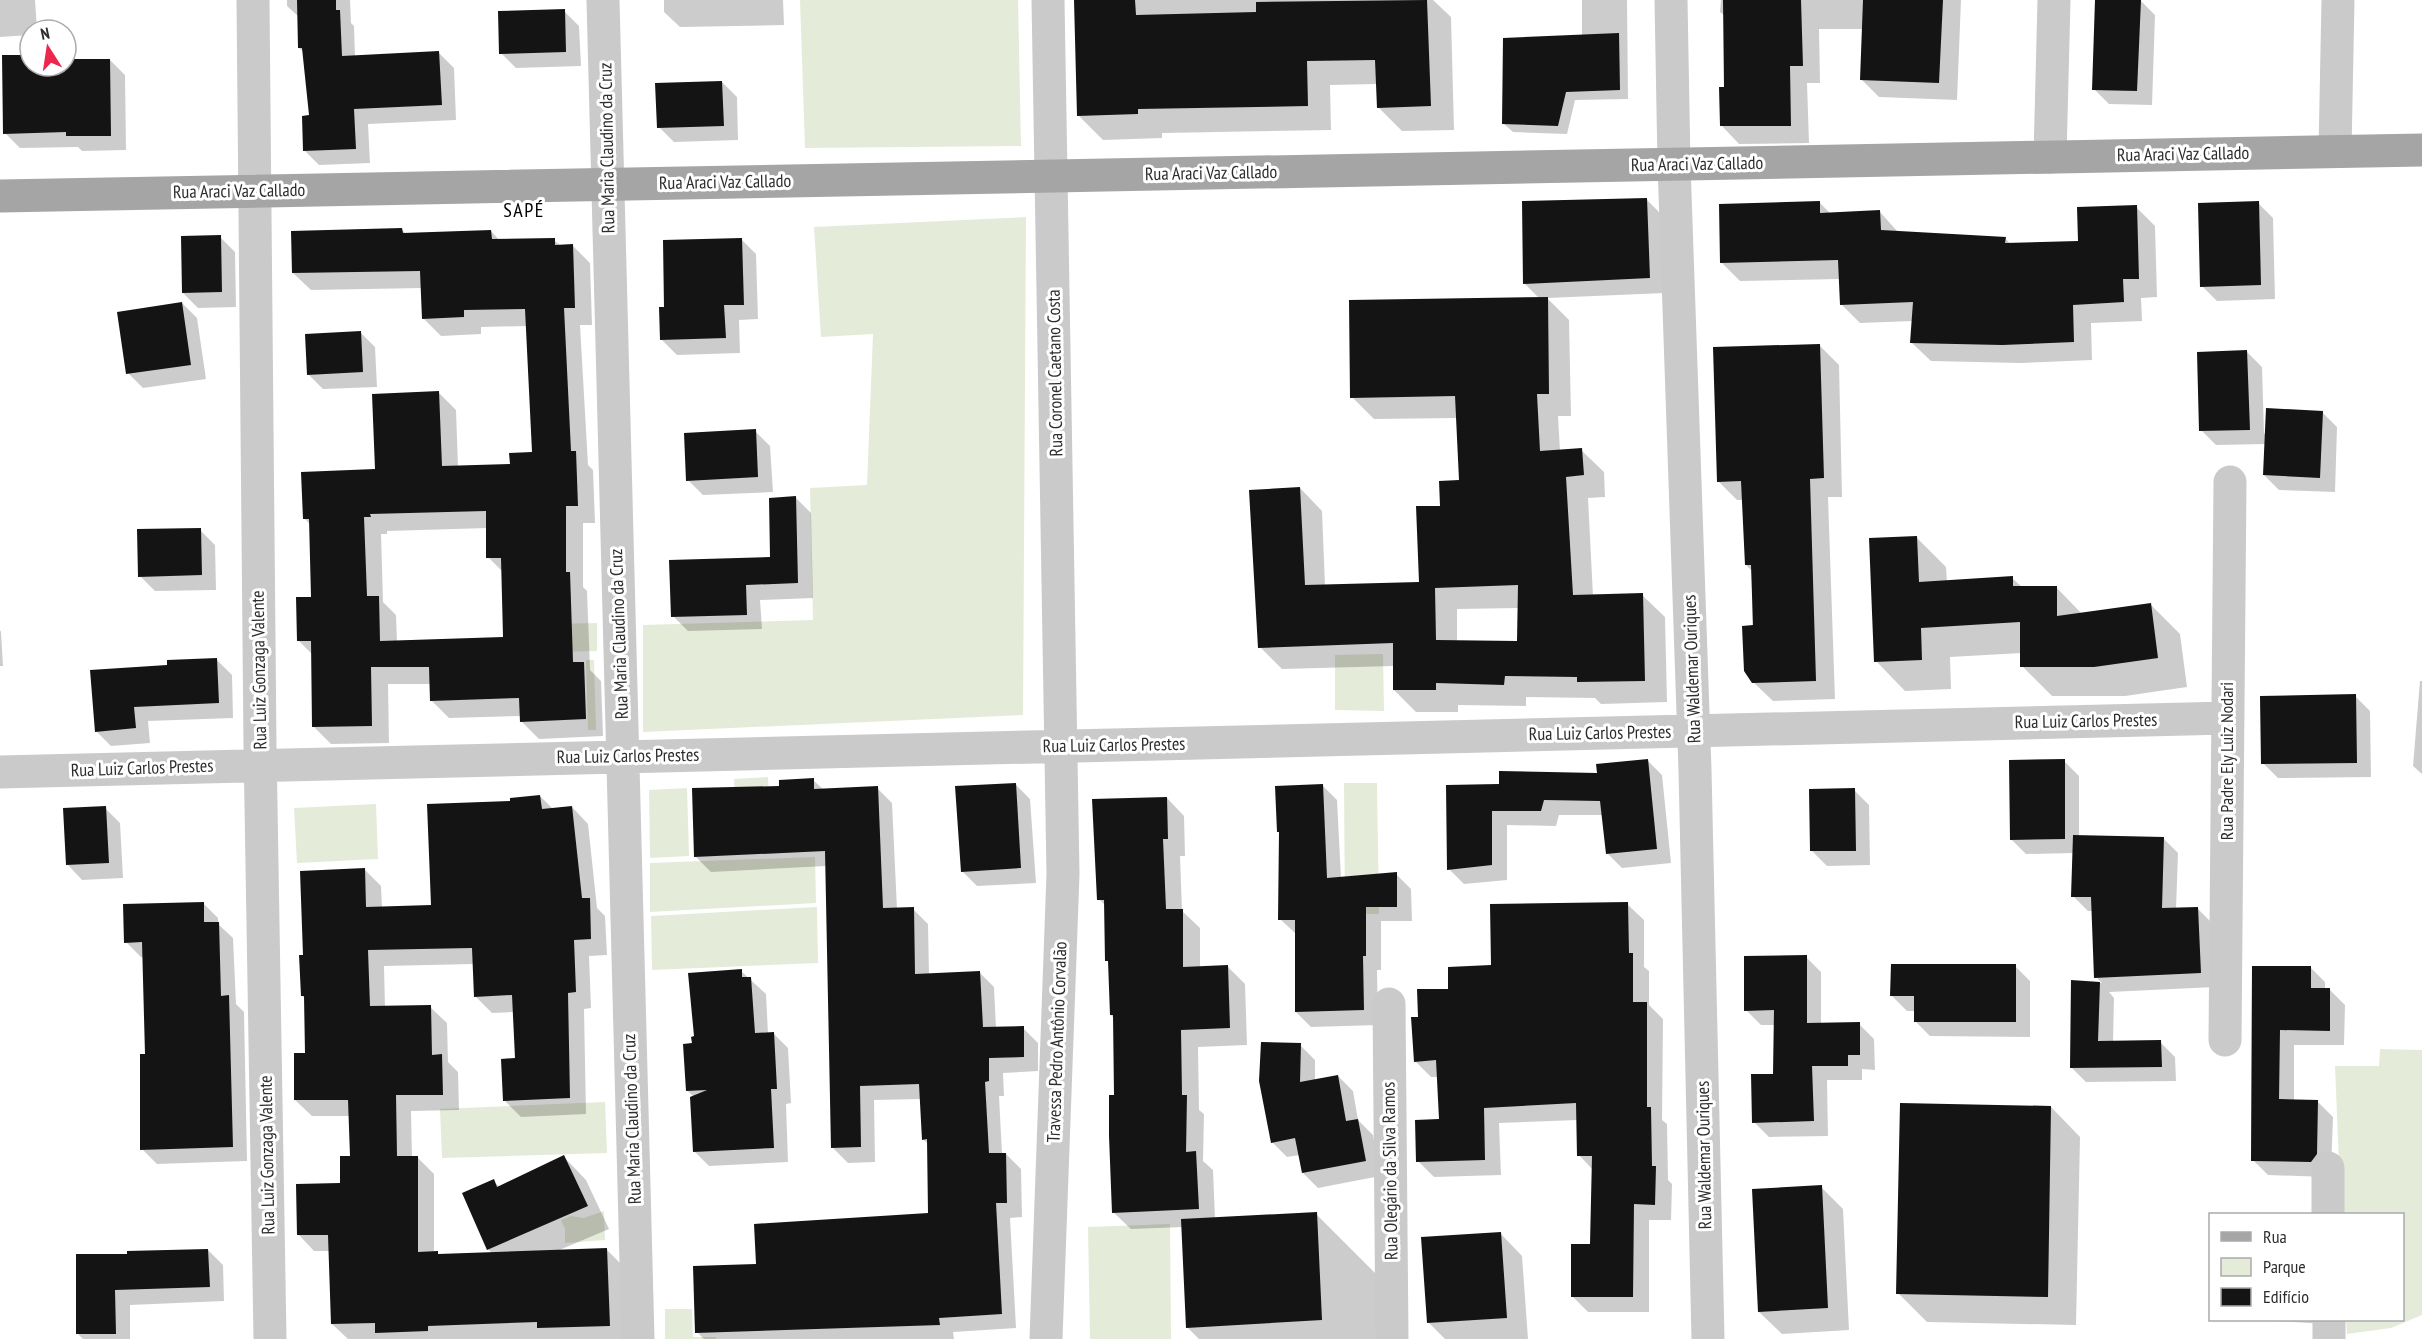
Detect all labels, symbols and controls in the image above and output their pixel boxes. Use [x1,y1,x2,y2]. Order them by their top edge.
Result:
north arrow [18,18,78,78]
text: N [39,23,51,44]
street label: Rua Maria Claudino da Cruz [594,62,619,234]
street label: Rua Araci Vaz Callado [2117,141,2250,166]
street label: Rua Araci Vaz Callado [1631,151,1764,176]
street label: Rua Araci Vaz Callado [1145,160,1278,185]
street label: Rua Araci Vaz Callado [659,169,792,194]
street label: Rua Araci Vaz Callado [173,178,306,203]
district label: SAPÉ [503,197,545,223]
street label: Rua Coronel Caetano Costa [1042,289,1067,457]
street label: Rua Maria Claudino da Cruz [604,548,633,720]
street label: Rua Luiz Gonzaga Valente [246,590,271,750]
street label: Rua Waldemar Ouriques [1677,594,1706,744]
street label: Rua Padre Ely Luiz Nodari [2215,682,2238,840]
street label: Rua Luiz Carlos Prestes [2014,708,2158,733]
street label: Rua Luiz Carlos Prestes [1528,720,1672,745]
street label: Rua Luiz Carlos Prestes [1042,732,1186,757]
street label: Rua Luiz Carlos Prestes [556,743,700,768]
street label: Rua Luiz Carlos Prestes [70,754,214,781]
street label: Travessa Pedro Antônio Corvalão [1041,941,1072,1143]
street label: Rua Maria Claudino da Cruz [617,1033,646,1205]
street label: Rua Luiz Gonzaga Valente [254,1075,279,1235]
street label: Rua Waldemar Ouriques [1691,1081,1716,1229]
street label: Rua Olegário da Silva Ramos [1376,1082,1403,1260]
legend [2209,1213,2404,1321]
text: Rua [2263,1225,2287,1248]
text: Parque [2263,1255,2306,1278]
text: Edifício [2263,1285,2309,1308]

